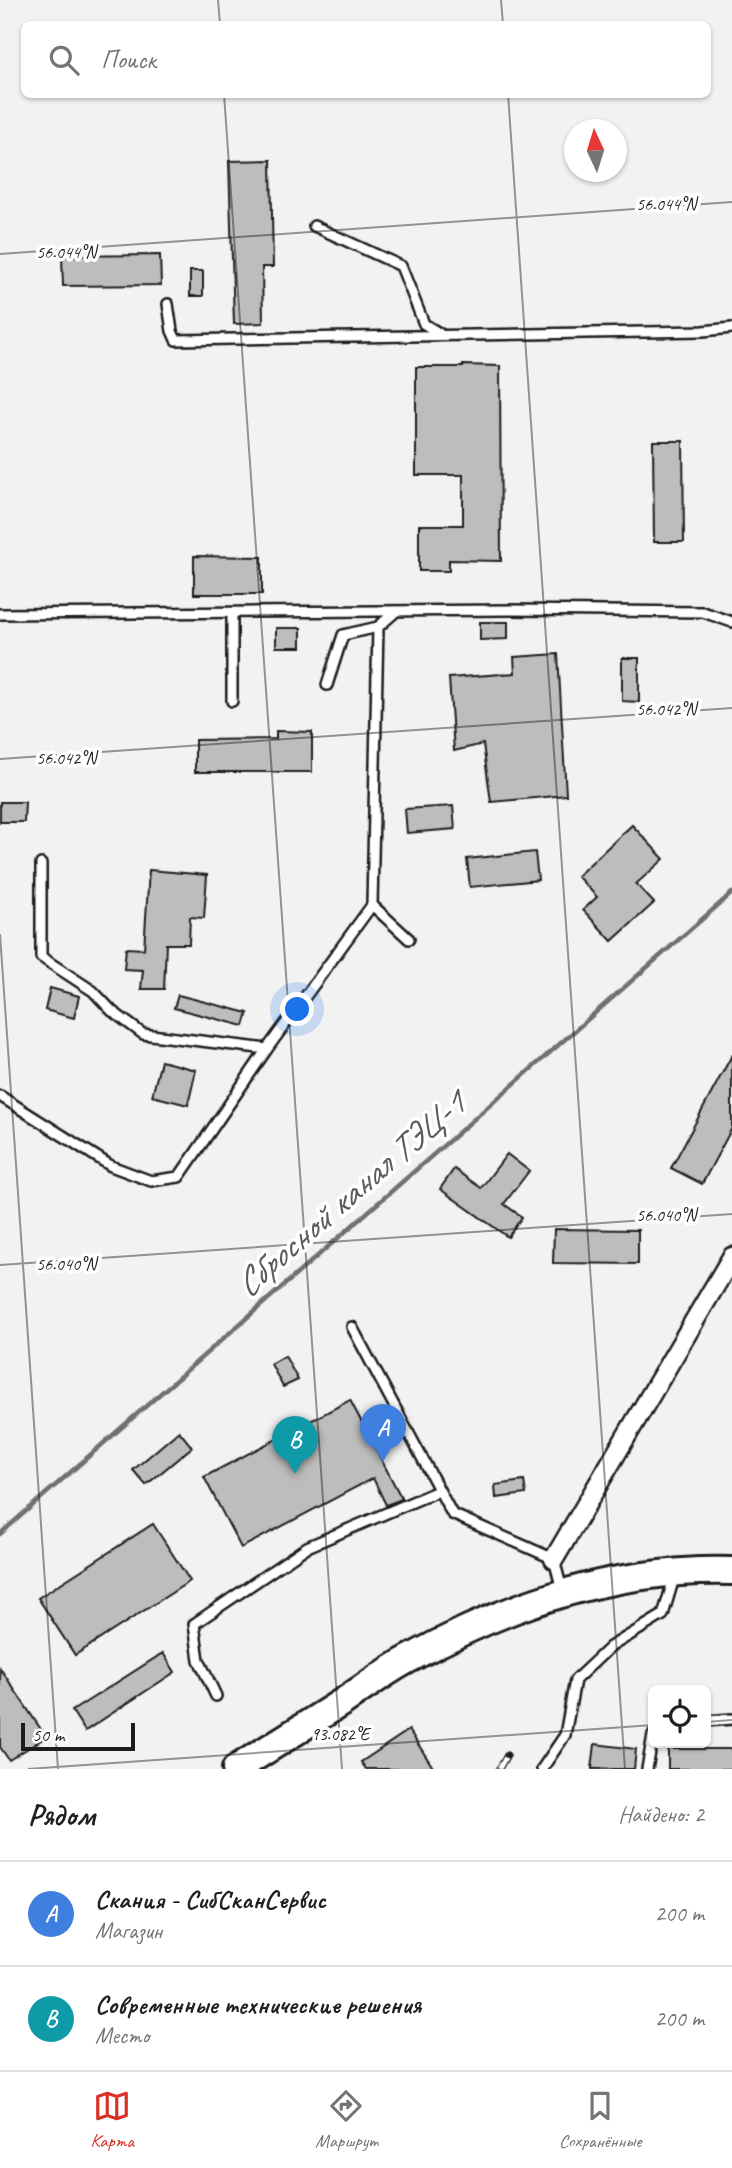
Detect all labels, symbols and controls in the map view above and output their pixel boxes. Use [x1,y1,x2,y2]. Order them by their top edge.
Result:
search box [21,21,711,98]
icon: search [45,41,83,79]
text: Поиск [101,43,156,76]
north arrow [564,119,627,182]
text: 56.044°N [636,193,699,215]
text: 56.044°N [36,241,99,263]
text: 56.042°N [636,698,699,720]
text: 56.042°N [36,747,99,769]
your location [280,992,314,1026]
water label: Сбросной канал ТЭЦ-1 [224,1076,480,1307]
text: 56.040°N [636,1204,699,1226]
text: 56.040°N [36,1253,99,1275]
pin: A [360,1404,406,1462]
pin: B [272,1416,318,1474]
map controls [648,1685,711,1748]
button: locate [648,1685,711,1748]
scale bar [21,1720,135,1752]
text: 50 m [32,1723,64,1747]
text: 93.082°E [311,1723,372,1745]
text: Рядом [28,1796,95,1834]
text: Найдено: 2 [618,1800,704,1829]
text: Скания - СибСканСервис [95,1883,326,1916]
text: A [45,1899,57,1928]
text: 200 m [655,1899,704,1928]
text: Магазин [95,1916,162,1945]
text: Современные технические решения [95,1988,421,2021]
text: B [45,2004,57,2033]
text: 200 m [655,2004,704,2033]
text: Место [95,2021,149,2050]
tab: Карта [91,2087,134,2153]
tab: Маршрут [315,2087,378,2153]
tab: Сохранённые [559,2087,641,2153]

